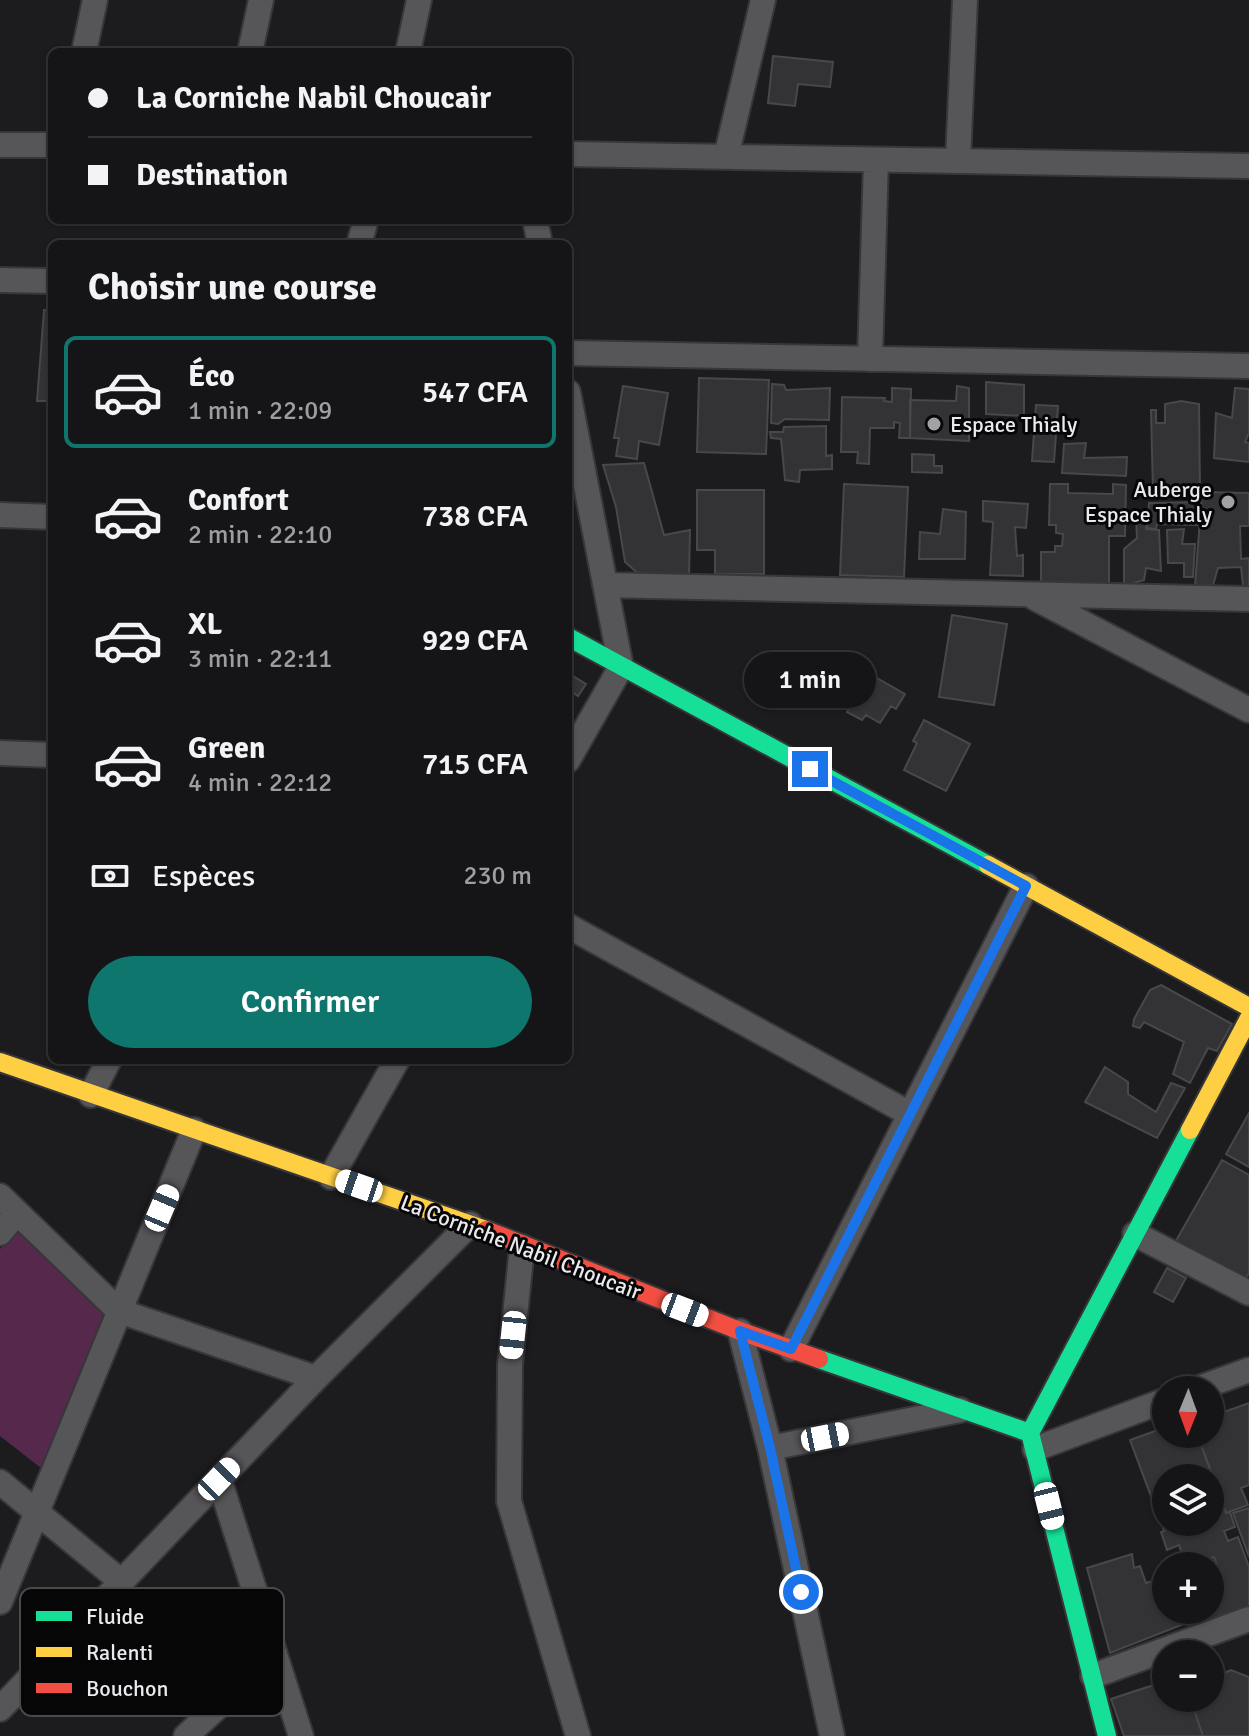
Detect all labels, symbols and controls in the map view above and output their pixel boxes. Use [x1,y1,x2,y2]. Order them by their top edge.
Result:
text: La Corniche Nabil Choucair [136,80,491,117]
text: Destination [136,157,288,194]
text: Choisir une course [88,265,377,310]
icon: car [92,356,164,428]
text: Éco [188,358,235,395]
text: 547 CFA [422,374,528,411]
text: 1 min · 22:09 [188,395,332,427]
place label: Espace Thialy [950,411,1078,438]
marker: Espace Thialy [925,415,943,433]
place label: Auberge Espace Thialy [1085,476,1213,528]
icon: car [92,480,164,552]
text: Confort [188,482,289,519]
marker: Auberge Espace Thialy [1219,493,1237,511]
text: 738 CFA [422,498,528,535]
text: 2 min · 22:10 [188,519,332,551]
icon: car [92,604,164,676]
text: XL [188,606,222,643]
text: 929 CFA [422,622,528,659]
text: 3 min · 22:11 [188,643,332,675]
callout: 1 min [744,653,876,709]
text: 1 min [779,664,841,696]
icon: car [92,728,164,800]
text: Green [188,730,265,767]
text: 715 CFA [422,746,528,783]
route end [792,751,828,787]
text: 4 min · 22:12 [188,767,332,799]
icon: cash [88,854,132,898]
text: Espèces [152,858,255,895]
text: 230 m [463,860,532,892]
button: Confirmer [88,956,532,1048]
car [332,1167,386,1205]
car [142,1181,182,1235]
street label: La Corniche Nabil Choucair [397,1189,645,1305]
car [658,1290,712,1330]
car [499,1310,527,1360]
north arrow [1152,1376,1224,1448]
map controls [1152,1376,1224,1712]
car [799,1421,851,1453]
car [194,1453,244,1505]
button: layers [1152,1464,1224,1536]
car [1032,1480,1066,1532]
button: + [1152,1552,1224,1624]
route start [783,1574,819,1610]
legend [20,1588,284,1716]
text: Fluide [86,1603,144,1630]
text: Ralenti [86,1639,153,1666]
button: − [1152,1640,1224,1712]
text: Bouchon [86,1675,169,1702]

